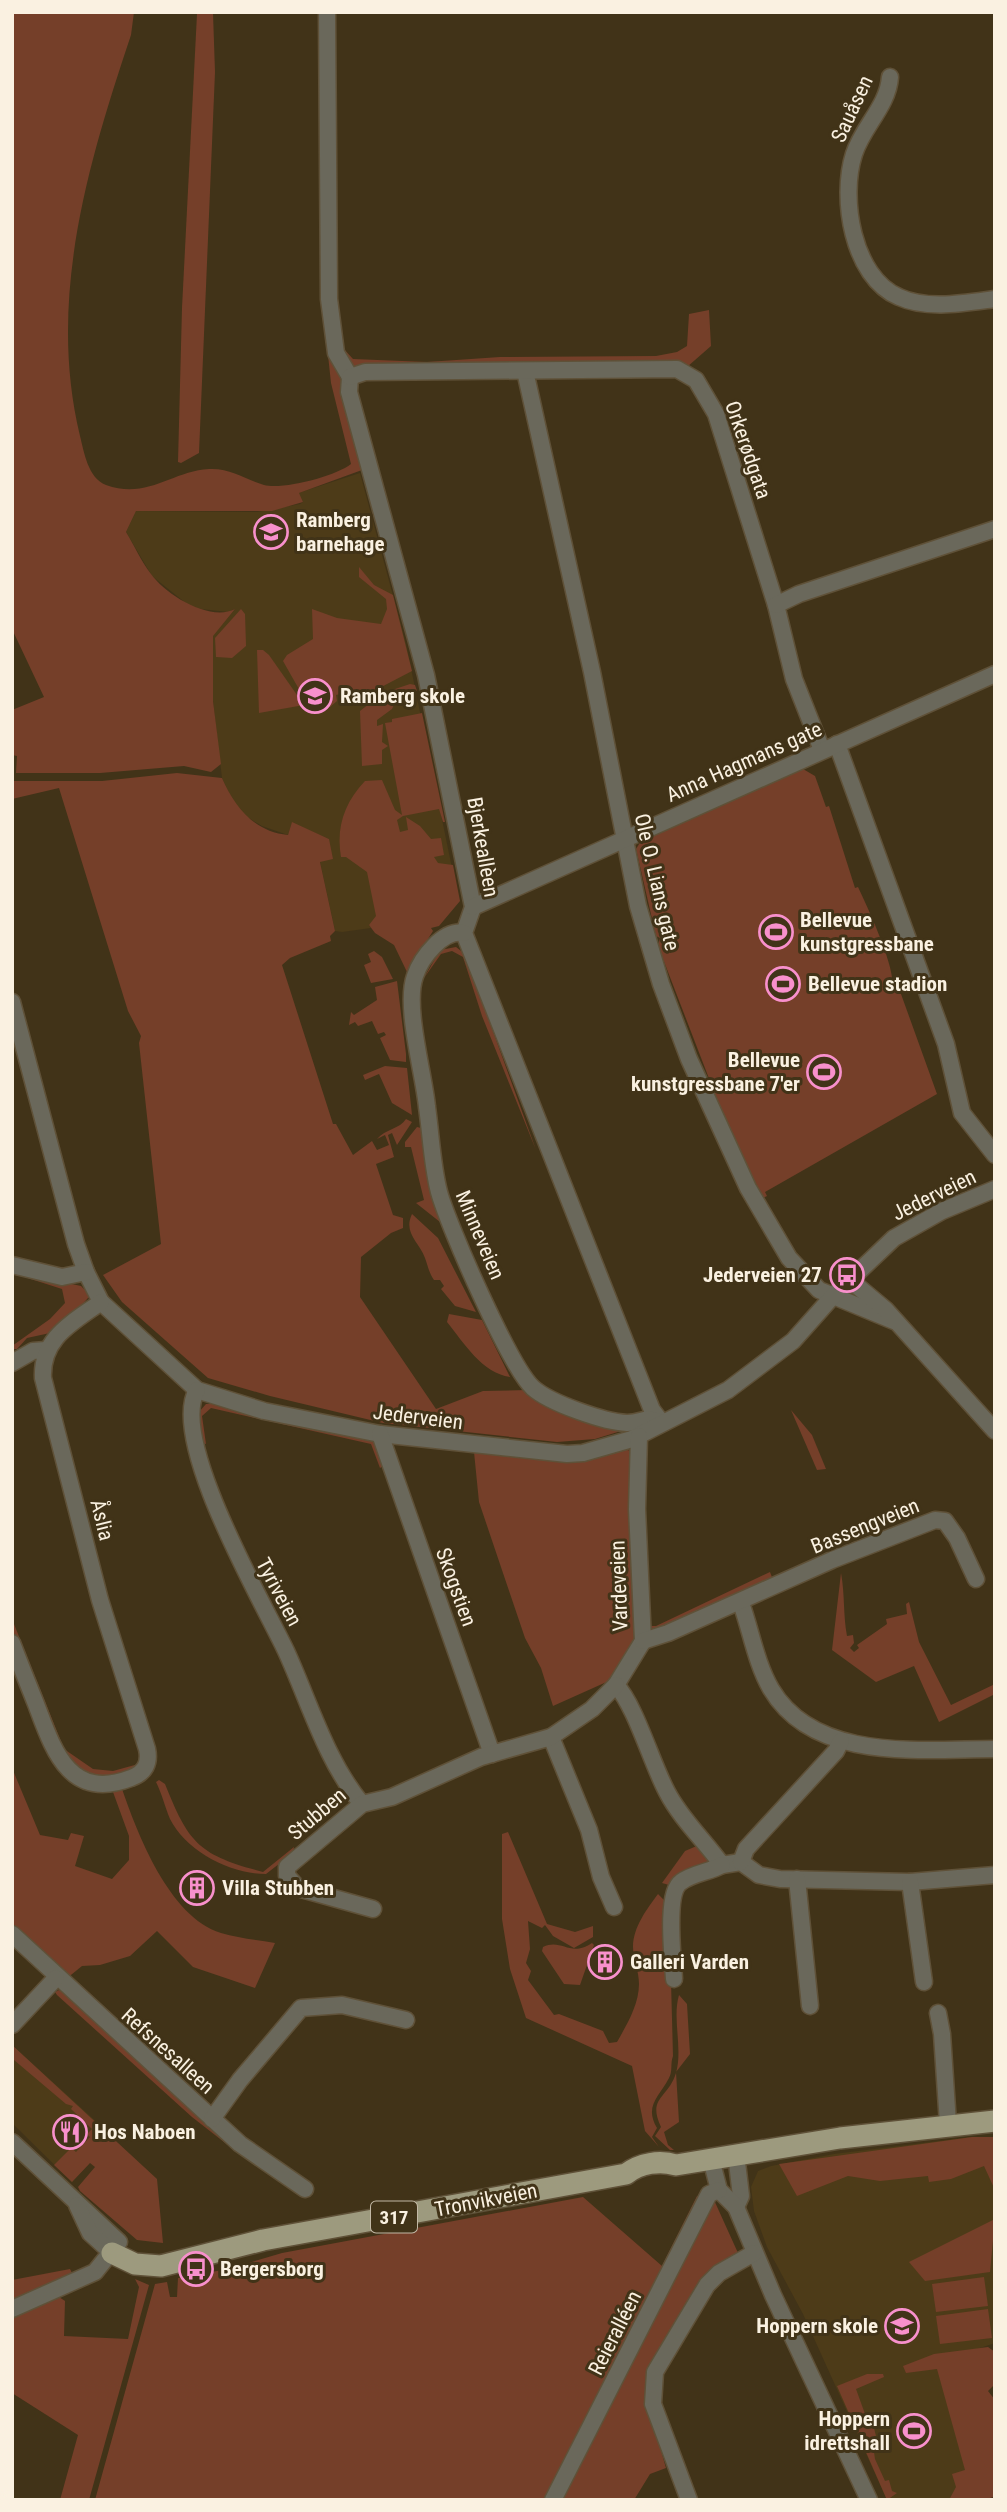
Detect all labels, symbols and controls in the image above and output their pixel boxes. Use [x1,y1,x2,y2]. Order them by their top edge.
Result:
street label: Sauåsen [826,72,878,146]
street label: Orkerødgata [720,398,776,502]
place label: Ramberg barnehage [296,508,384,556]
school or university icon: Ramberg barnehage [252,513,290,551]
school or university icon: Ramberg skole [296,677,334,715]
place label: Ramberg skole [340,684,465,708]
street label: Anna Hagmans gate [663,717,826,807]
street label: Bjerkeallèen [462,795,504,899]
street label: Ole O. Lians gate [630,811,684,953]
place label: Bellevue kunstgressbane [800,908,934,956]
sports icon: Bellevue kunstgressbane [757,913,795,951]
sports icon: Bellevue stadion [764,965,802,1003]
place label: Bellevue stadion [808,972,947,996]
place label: Bellevue kunstgressbane 7'er [631,1048,800,1096]
sports icon: Bellevue kunstgressbane 7'er [805,1053,843,1091]
street label: Jederveien [888,1164,980,1226]
street label: Minneveien [451,1187,509,1283]
bus stop icon: Jederveien 27 [828,1256,866,1294]
place label: Jederveien 27 [703,1263,822,1287]
street label: Jederveien [372,1400,464,1434]
street label: Bassengveien [807,1493,923,1559]
street label: Åslia [85,1497,119,1543]
street label: Vardeveien [605,1540,633,1632]
street label: Skogstien [431,1544,481,1630]
street label: Tyriveien [251,1554,307,1630]
street label: Stubben [283,1783,351,1845]
building icon: Villa Stubben [178,1869,216,1907]
place label: Villa Stubben [222,1876,334,1900]
building icon: Galleri Varden [586,1943,624,1981]
place label: Galleri Varden [630,1950,749,1974]
street label: Refsnesalleen [117,2003,219,2099]
restaurant icon: Hos Naboen [51,2113,89,2151]
place label: Hos Naboen [94,2120,196,2144]
street label: Tronvikveien [433,2178,539,2222]
road number: 317 [371,2202,417,2232]
bus stop icon: Bergersborg [177,2250,215,2288]
place label: Bergersborg [220,2257,324,2281]
street label: Reieralléen [584,2287,646,2379]
school or university icon: Hoppern skole [883,2307,921,2345]
place label: Hoppern skole [756,2314,878,2338]
place label: Hoppern idrettshall [804,2407,890,2455]
sports icon: Hoppern idrettshall [895,2412,933,2450]

